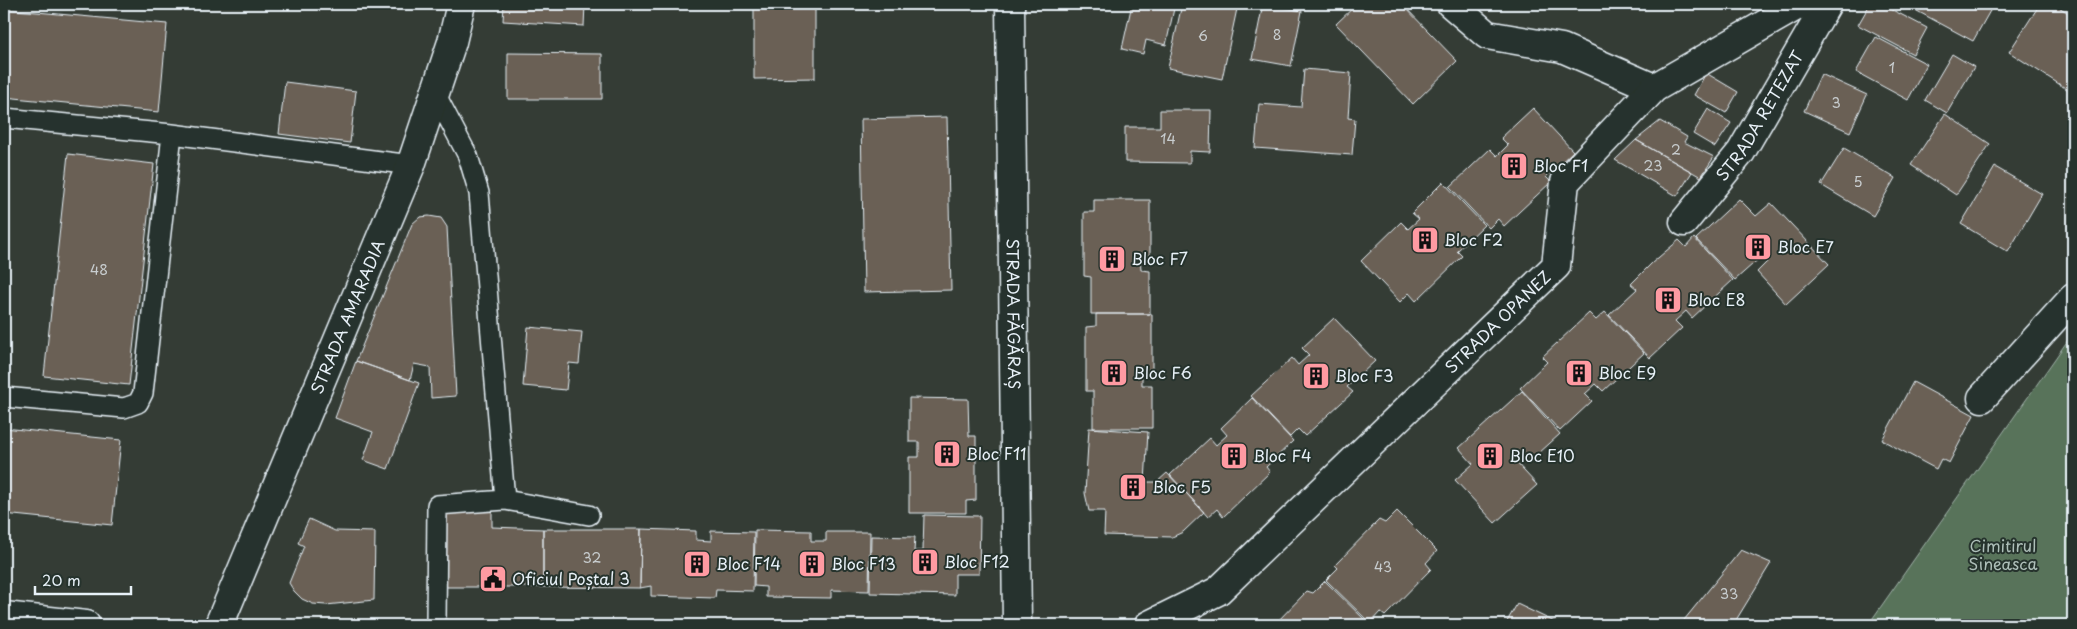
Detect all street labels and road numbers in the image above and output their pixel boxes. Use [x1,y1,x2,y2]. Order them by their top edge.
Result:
street label: STRADA RETEZAT [1709,45,1809,185]
street label: STRADA AMARADIA [304,235,390,397]
street label: STRADA FĂGĂRAȘ [1002,238,1027,390]
street label: STRADA OPANEZ [1439,264,1555,378]

